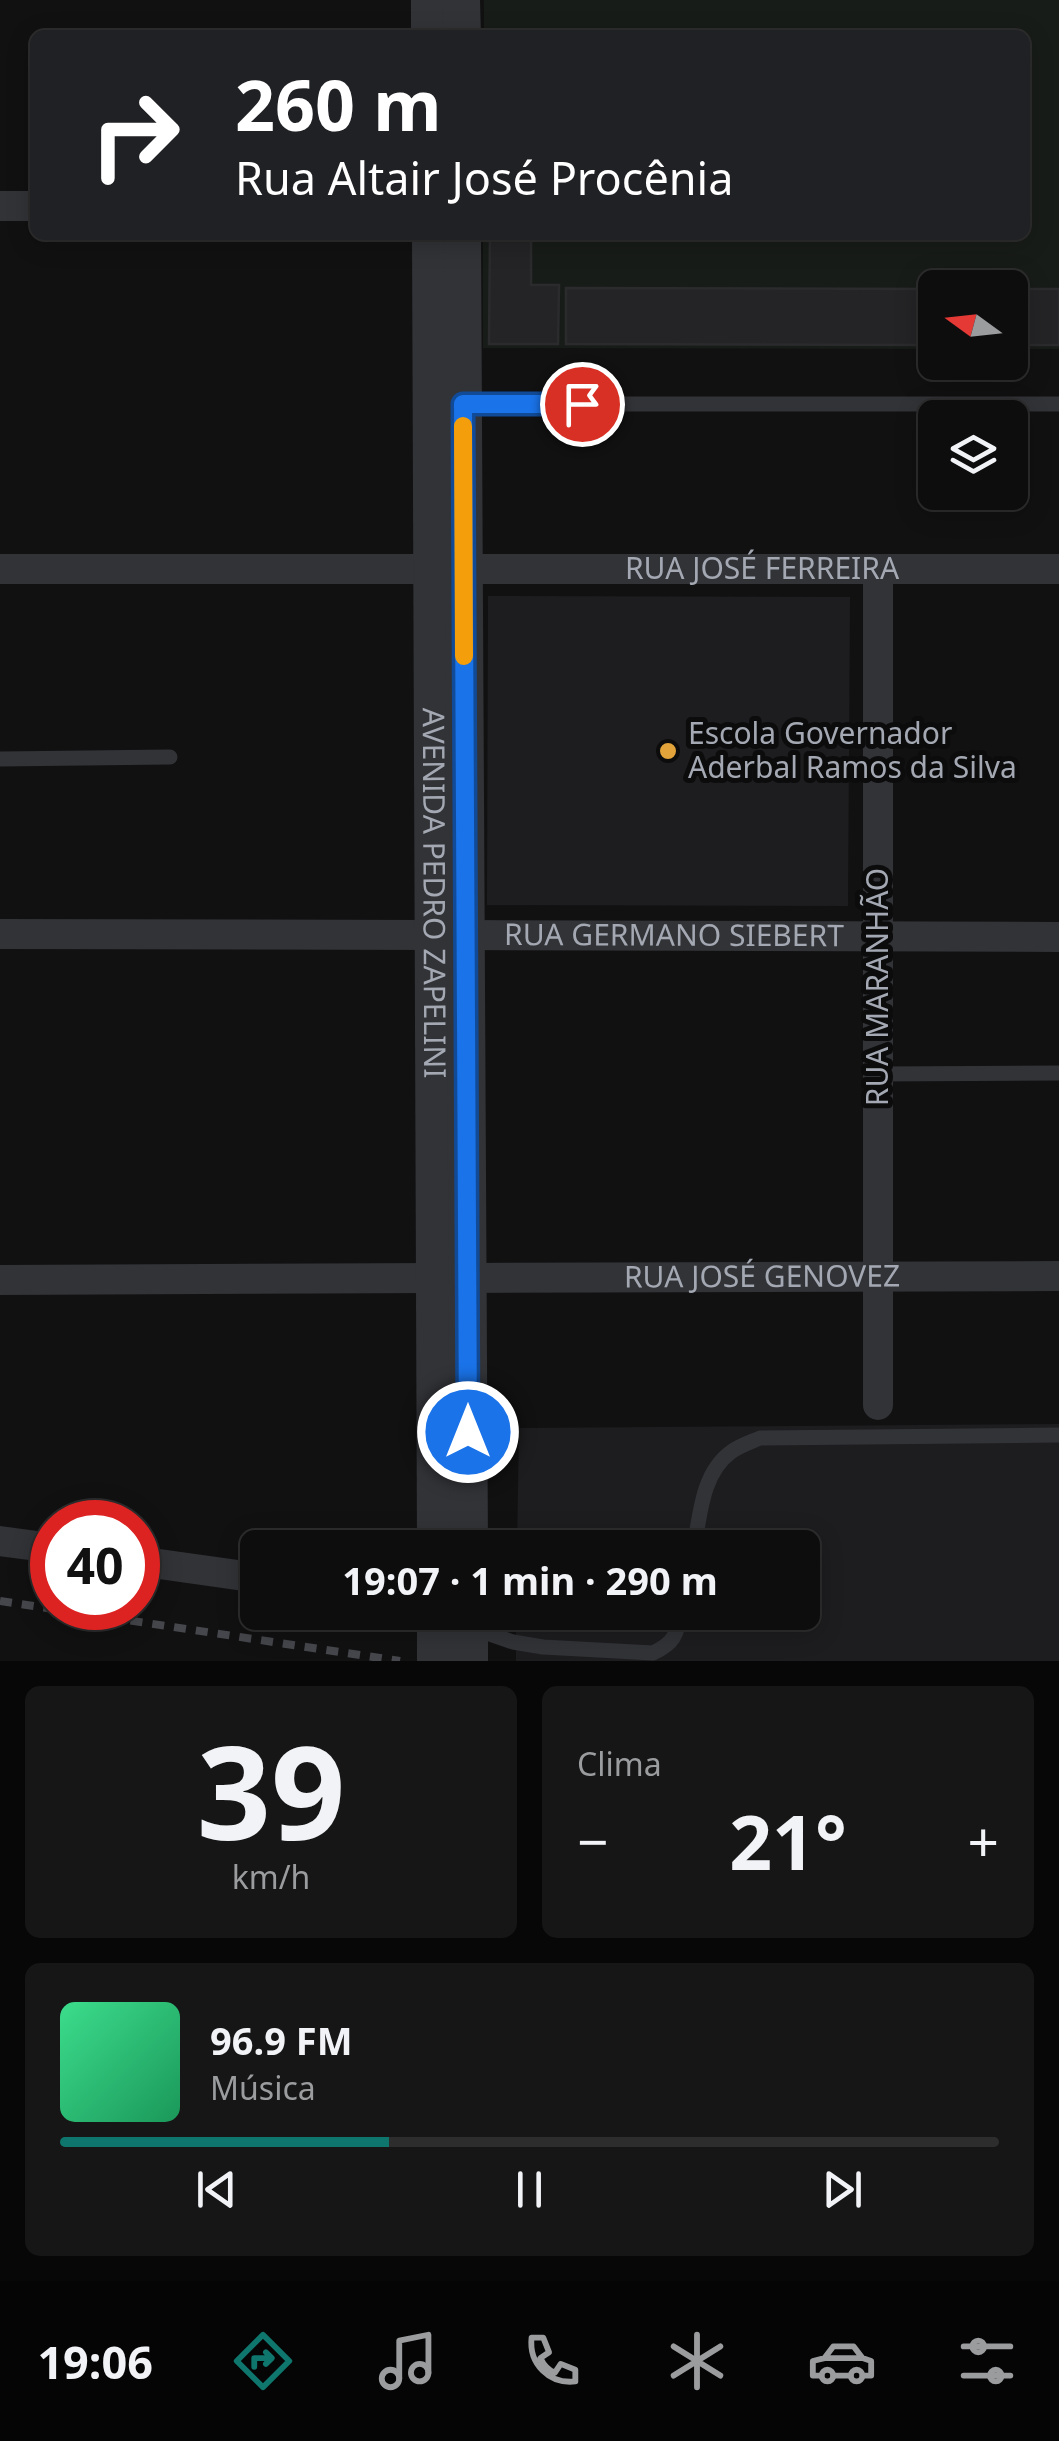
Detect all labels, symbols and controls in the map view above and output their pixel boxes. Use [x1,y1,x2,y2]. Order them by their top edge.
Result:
text: 260 m [235,56,442,152]
icon: right [70,70,200,200]
text: Rua Altair José Procênia [235,147,733,208]
north arrow [918,270,1028,380]
map controls [918,270,1028,510]
pin [540,362,625,447]
icon: arrive [555,377,610,432]
button: layers [918,400,1028,510]
street label: RUA JOSÉ FERREIRA [625,547,900,588]
street label: AVENIDA PEDRO ZAPELINI [414,708,456,1078]
place label: Escola Governador Aderbal Ramos da Silva [688,712,1017,787]
marker: Escola Governador Aderbal Ramos da Silva [657,740,679,762]
street label: RUA MARANHÃO [856,868,897,1106]
street label: RUA GERMANO SIEBERT [504,913,844,955]
street label: RUA JOSÉ GENOVEZ [624,1255,900,1296]
position arrow [416,1380,520,1484]
speed limit sign: 40 [30,1500,160,1630]
text: 19:07 · 1 min · 290 m [342,1554,718,1606]
text: 39 [197,1701,345,1878]
text: Clima [577,1742,662,1785]
text: 21° [729,1790,847,1892]
text: − [577,1803,608,1878]
text: + [968,1803,999,1878]
text: km/h [232,1855,310,1898]
text: 96.9 FM [210,2014,352,2066]
text: Música [210,2066,316,2109]
icon: previous [189,2162,244,2217]
icon: pause [502,2162,557,2217]
icon: next [815,2162,870,2217]
icon: directions [228,2326,298,2396]
icon: music [373,2326,443,2396]
icon: phone [517,2326,587,2396]
icon: climate [662,2326,732,2396]
icon: car [807,2326,877,2396]
icon: filters [952,2326,1022,2396]
text: 19:06 [37,2331,153,2392]

